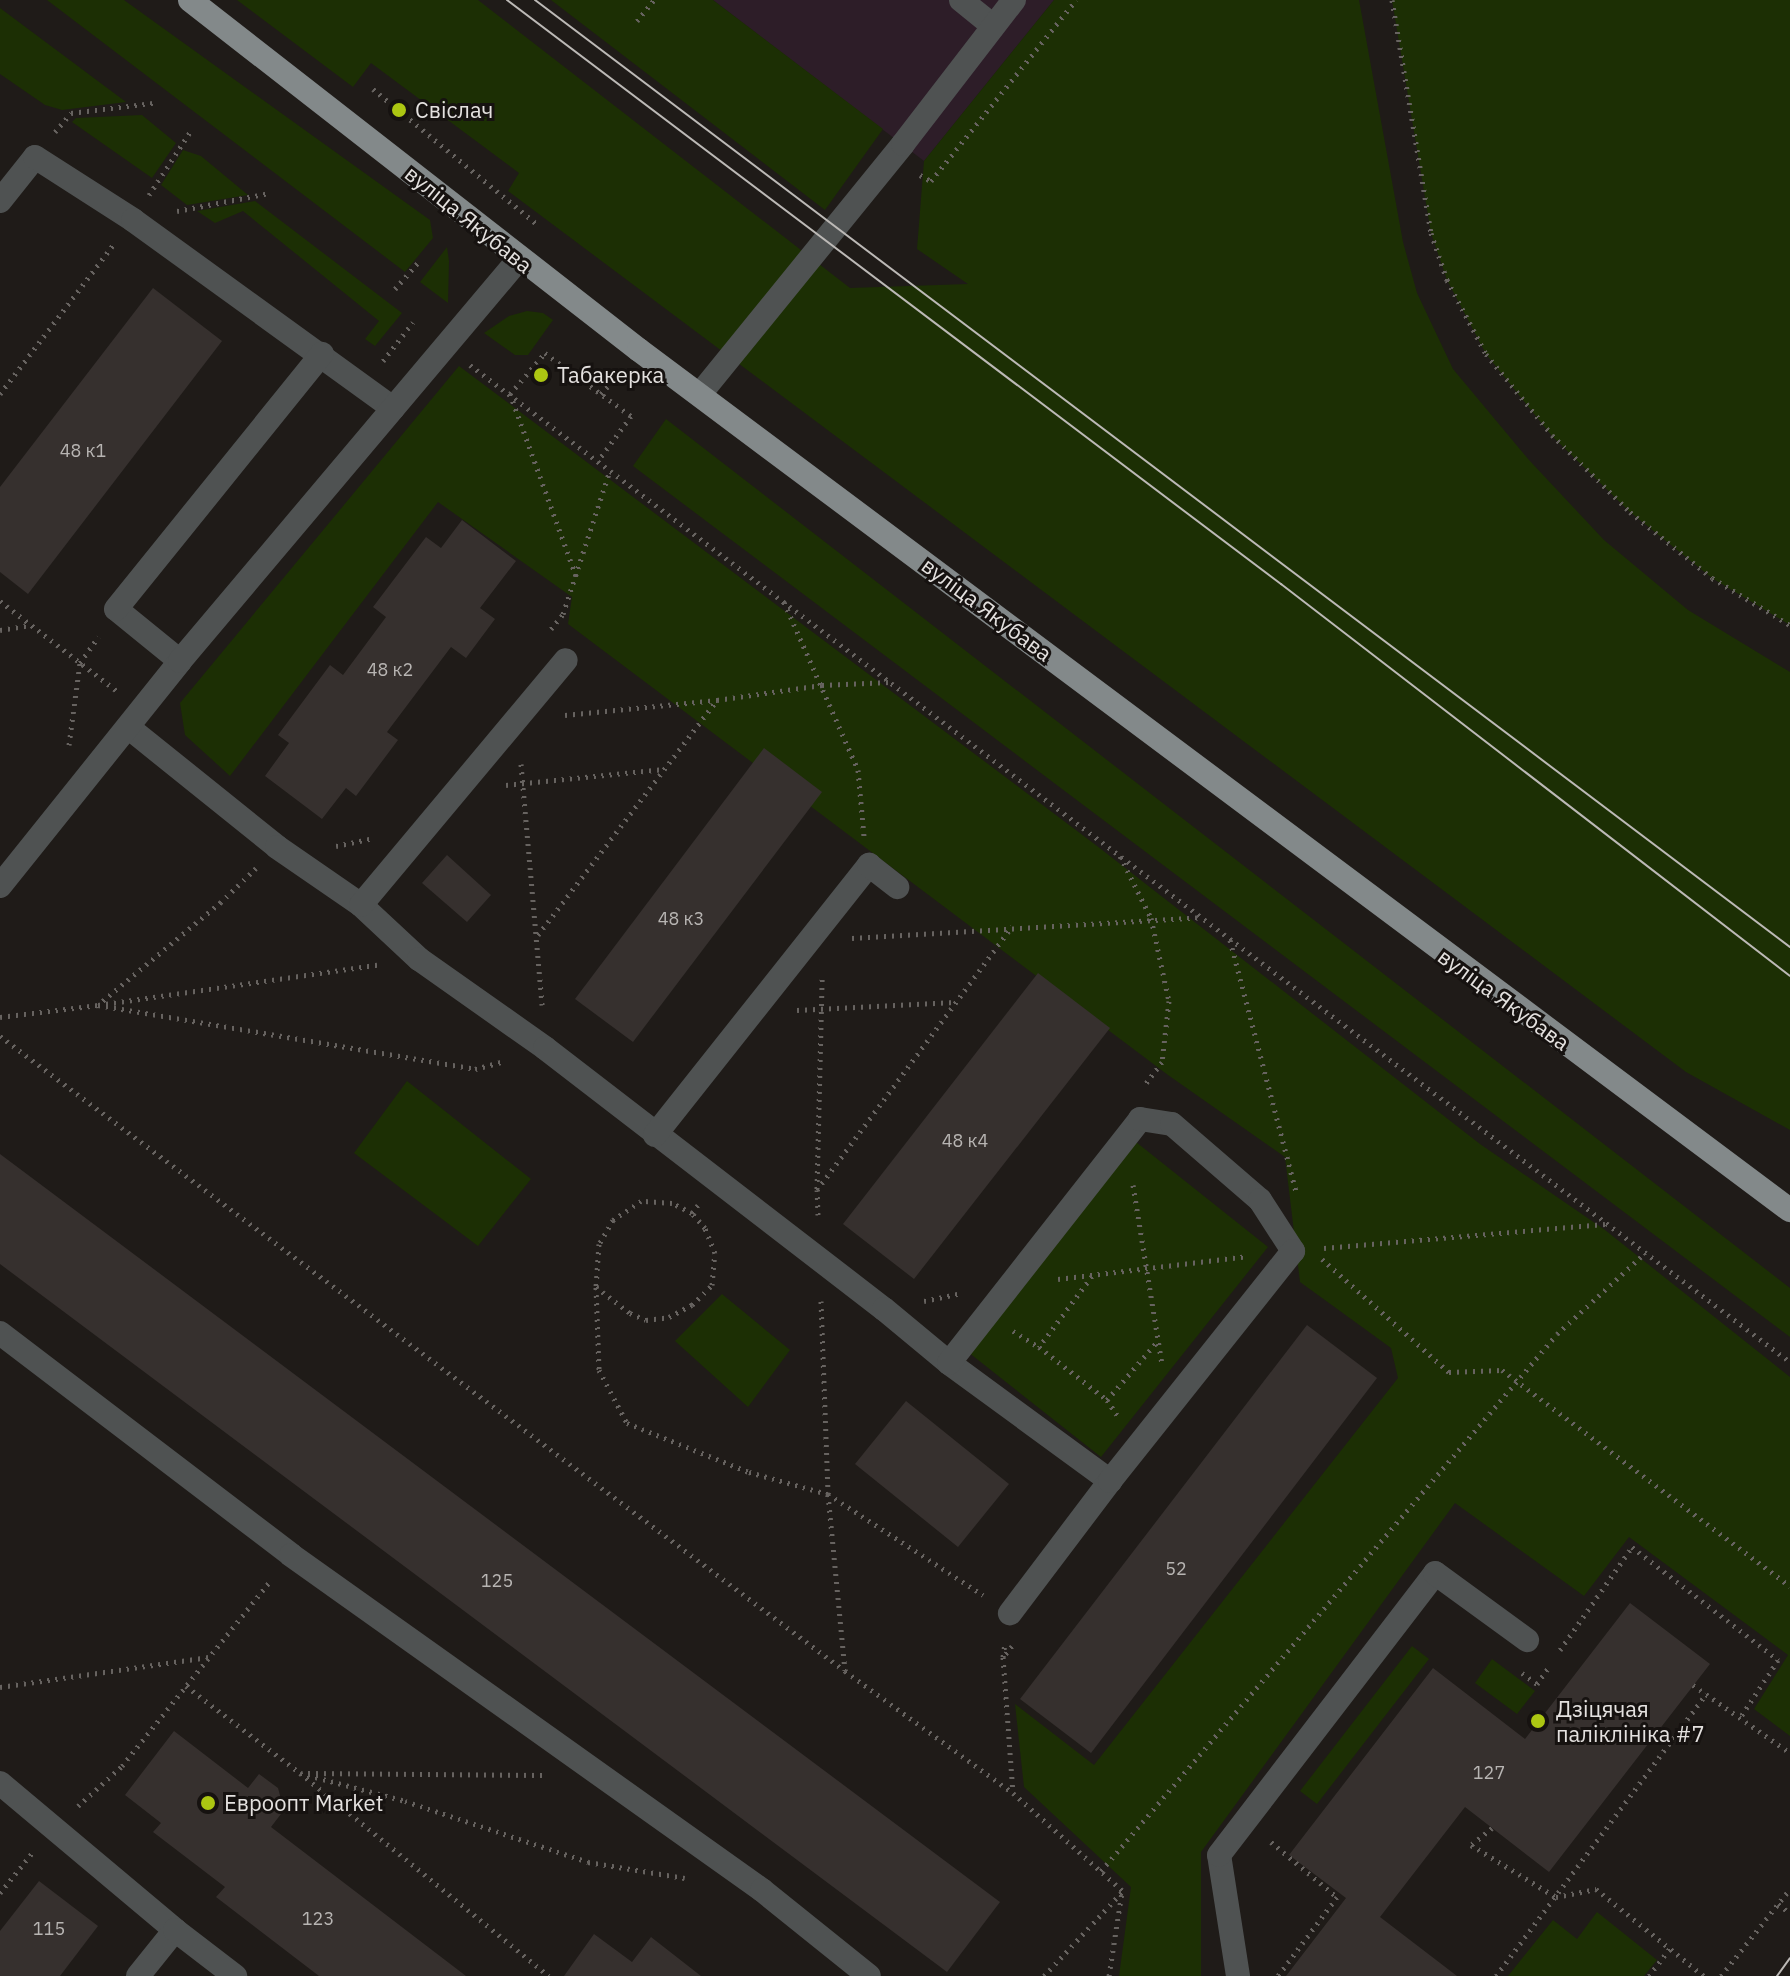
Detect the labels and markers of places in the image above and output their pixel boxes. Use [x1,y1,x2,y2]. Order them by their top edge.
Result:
place label: Свіслач [415,97,493,123]
marker: Свіслач [390,101,408,119]
place label: Табакерка [557,362,664,388]
marker: Табакерка [532,366,550,384]
place label: Дзіцячая паліклініка #7 [1556,1695,1705,1746]
marker: Дзіцячая паліклініка #7 [1527,1710,1549,1732]
place label: Евроопт Market [224,1790,383,1816]
marker: Евроопт Market [199,1794,217,1812]

